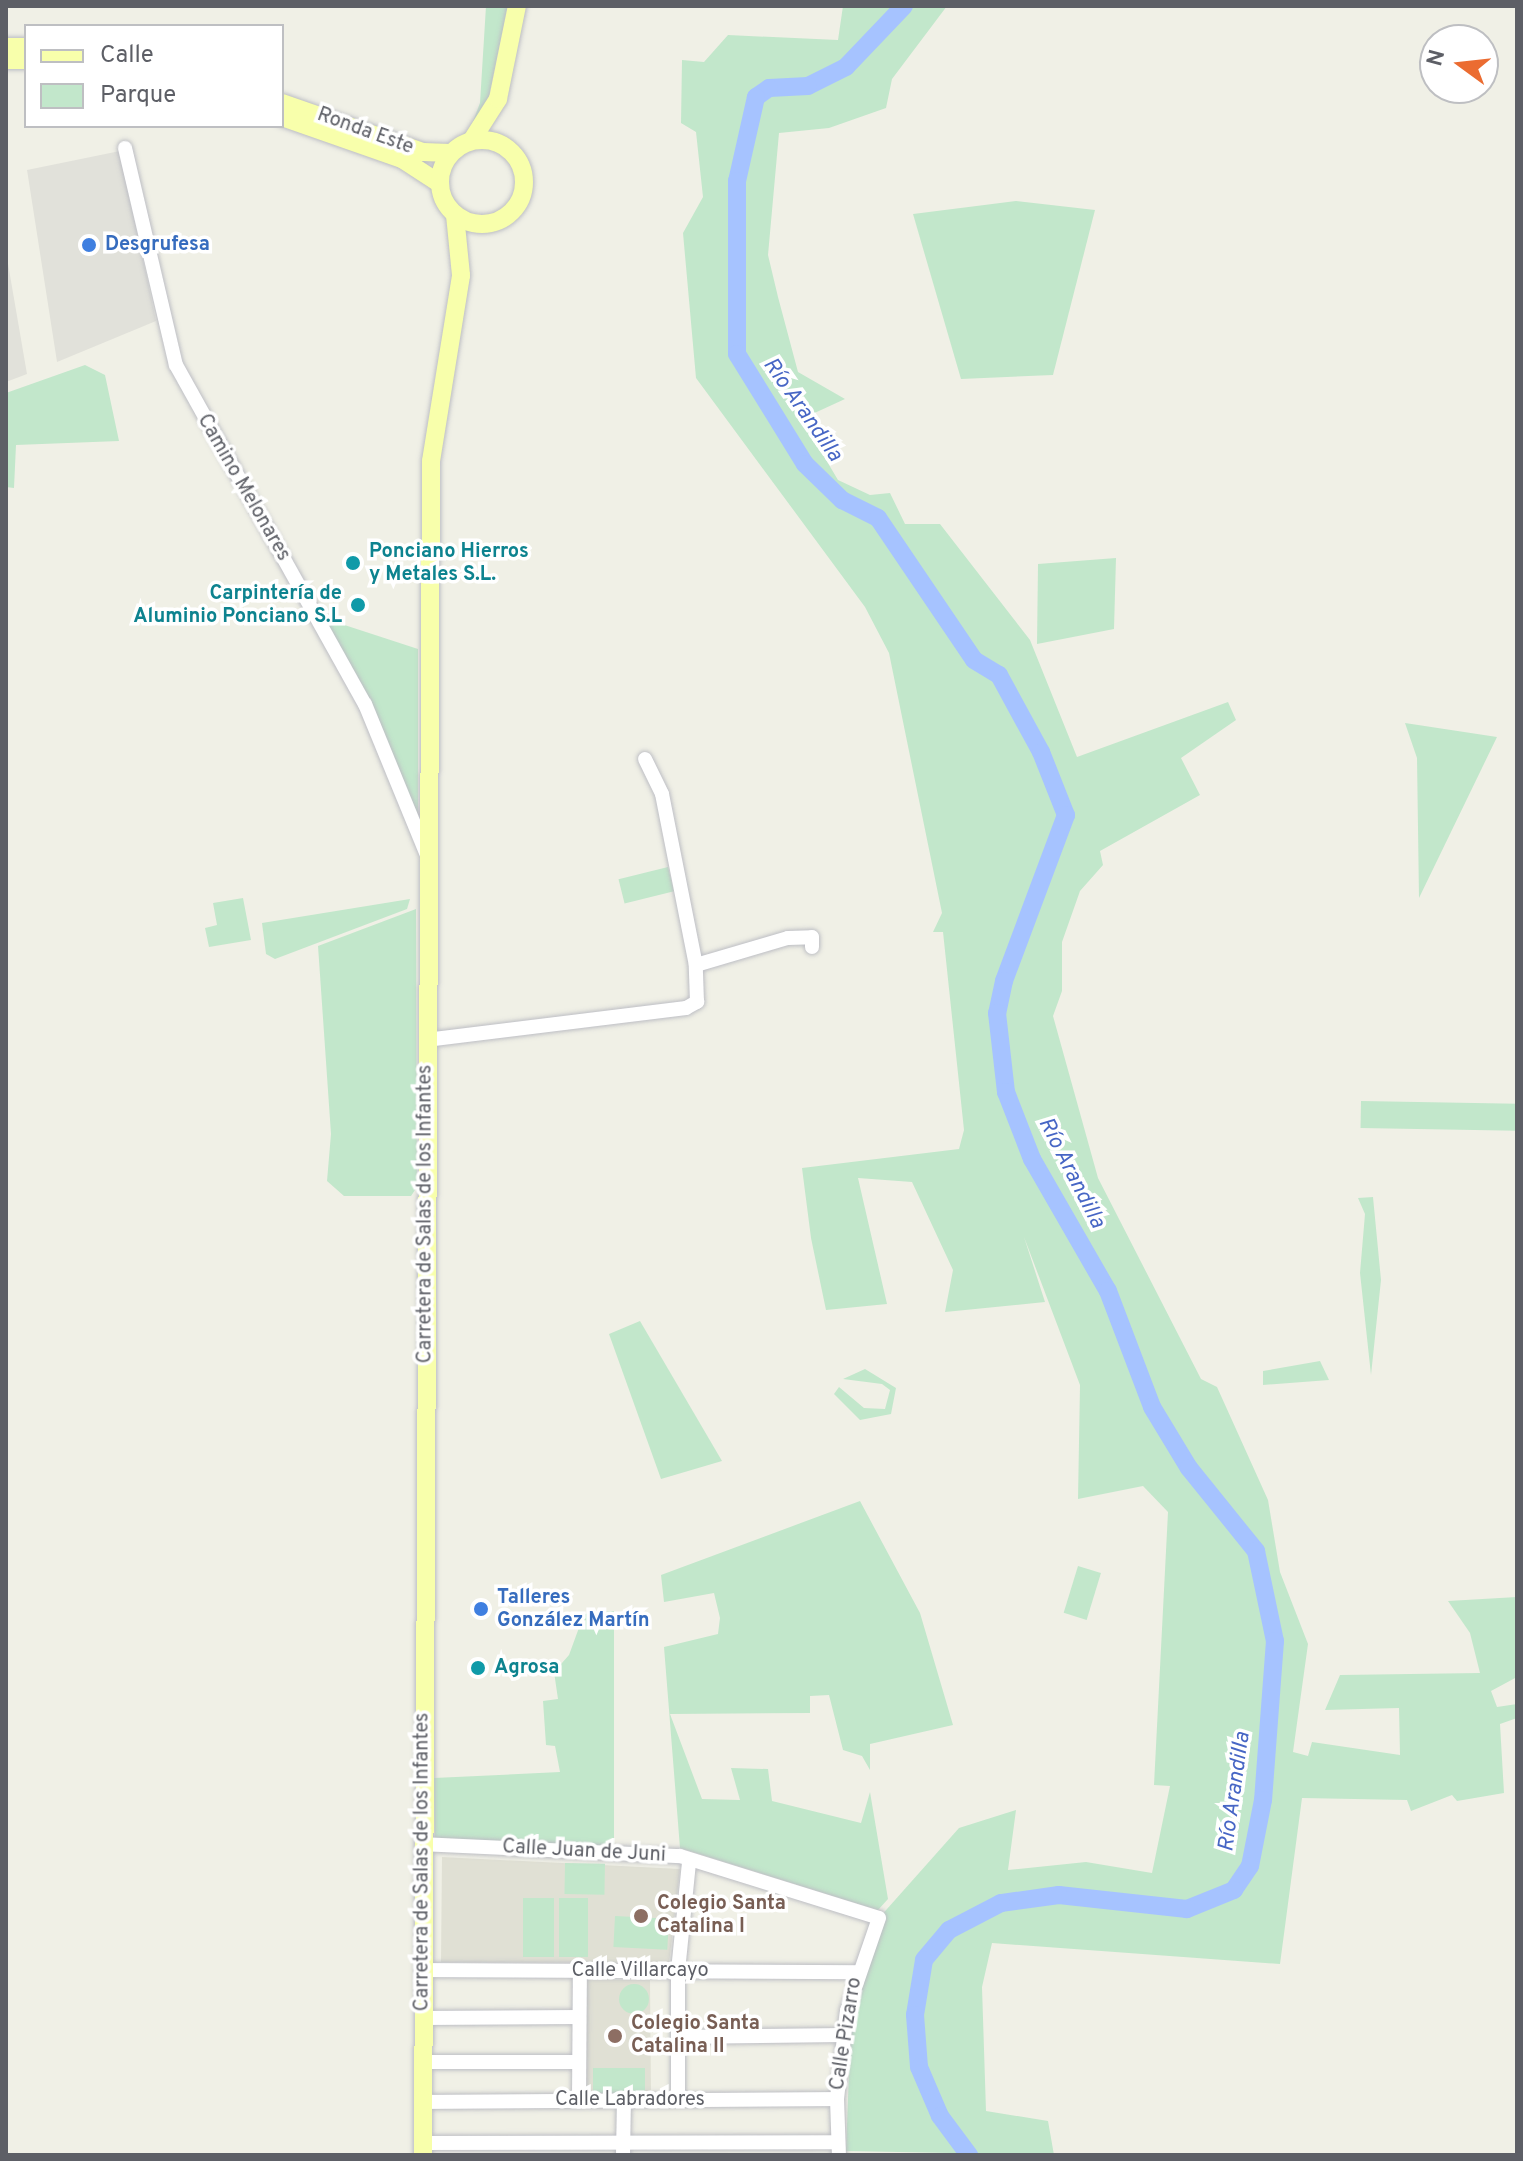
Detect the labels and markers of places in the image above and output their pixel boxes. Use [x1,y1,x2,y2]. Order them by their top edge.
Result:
place label: Desgrufesa [105,233,210,257]
marker: Desgrufesa [80,236,98,254]
place label: Ponciano Hierros y Metales S.L. [369,540,529,587]
marker: Ponciano Hierros y Metales S.L. [344,554,362,572]
place label: Carpintería de Aluminio Ponciano S.L [133,582,342,629]
marker: Carpintería de Aluminio Ponciano S.L [349,596,367,614]
place label: Talleres González Martín [497,1586,650,1633]
marker: Talleres González Martín [472,1600,490,1618]
place label: Agrosa [494,1656,559,1680]
marker: Agrosa [469,1659,487,1677]
place label: Colegio Santa Catalina I [657,1892,786,1939]
marker: Colegio Santa Catalina I [632,1907,650,1925]
place label: Colegio Santa Catalina II [631,2012,760,2059]
marker: Colegio Santa Catalina II [606,2027,624,2045]

